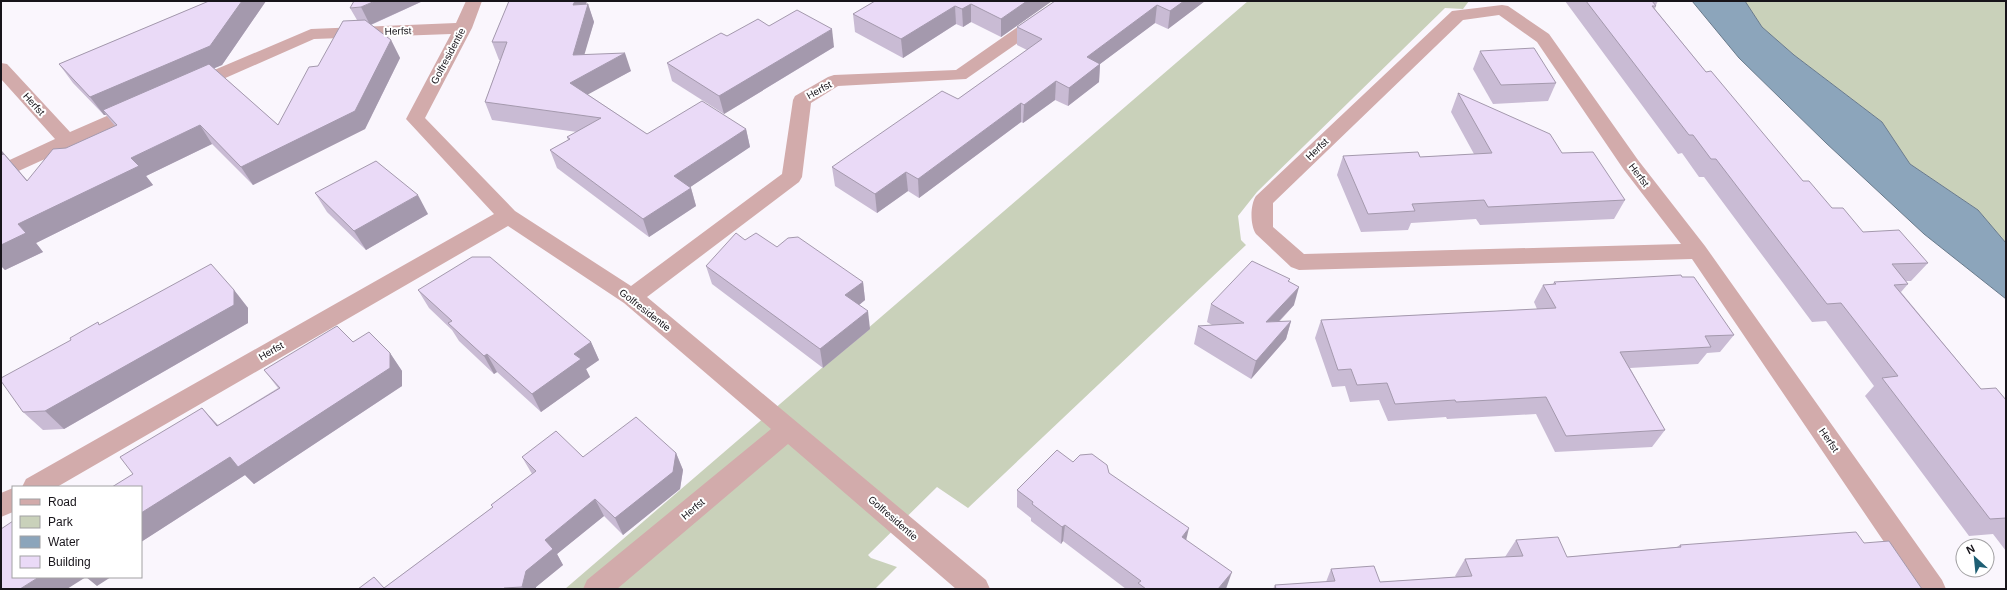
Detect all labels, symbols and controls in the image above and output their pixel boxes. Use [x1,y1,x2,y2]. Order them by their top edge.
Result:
street label: Herfst [384,25,412,37]
street label: Golfresidentie [429,26,468,86]
street label: Herfst [805,79,834,101]
street label: Herfst [21,90,47,118]
street label: Herfst [1304,136,1331,162]
street label: Herfst [1627,161,1652,189]
street label: Golfresidentie [617,287,673,334]
street label: Herfst [257,339,285,362]
street label: Herfst [1817,426,1841,454]
legend [12,486,142,578]
street label: Golfresidentie [866,494,920,543]
text: Road [48,495,77,509]
street label: Herfst [679,496,707,522]
text: Park [48,515,74,529]
text: Water [48,535,80,549]
north arrow [1955,538,1995,578]
text: N [1964,542,1977,556]
text: Building [48,555,91,569]

